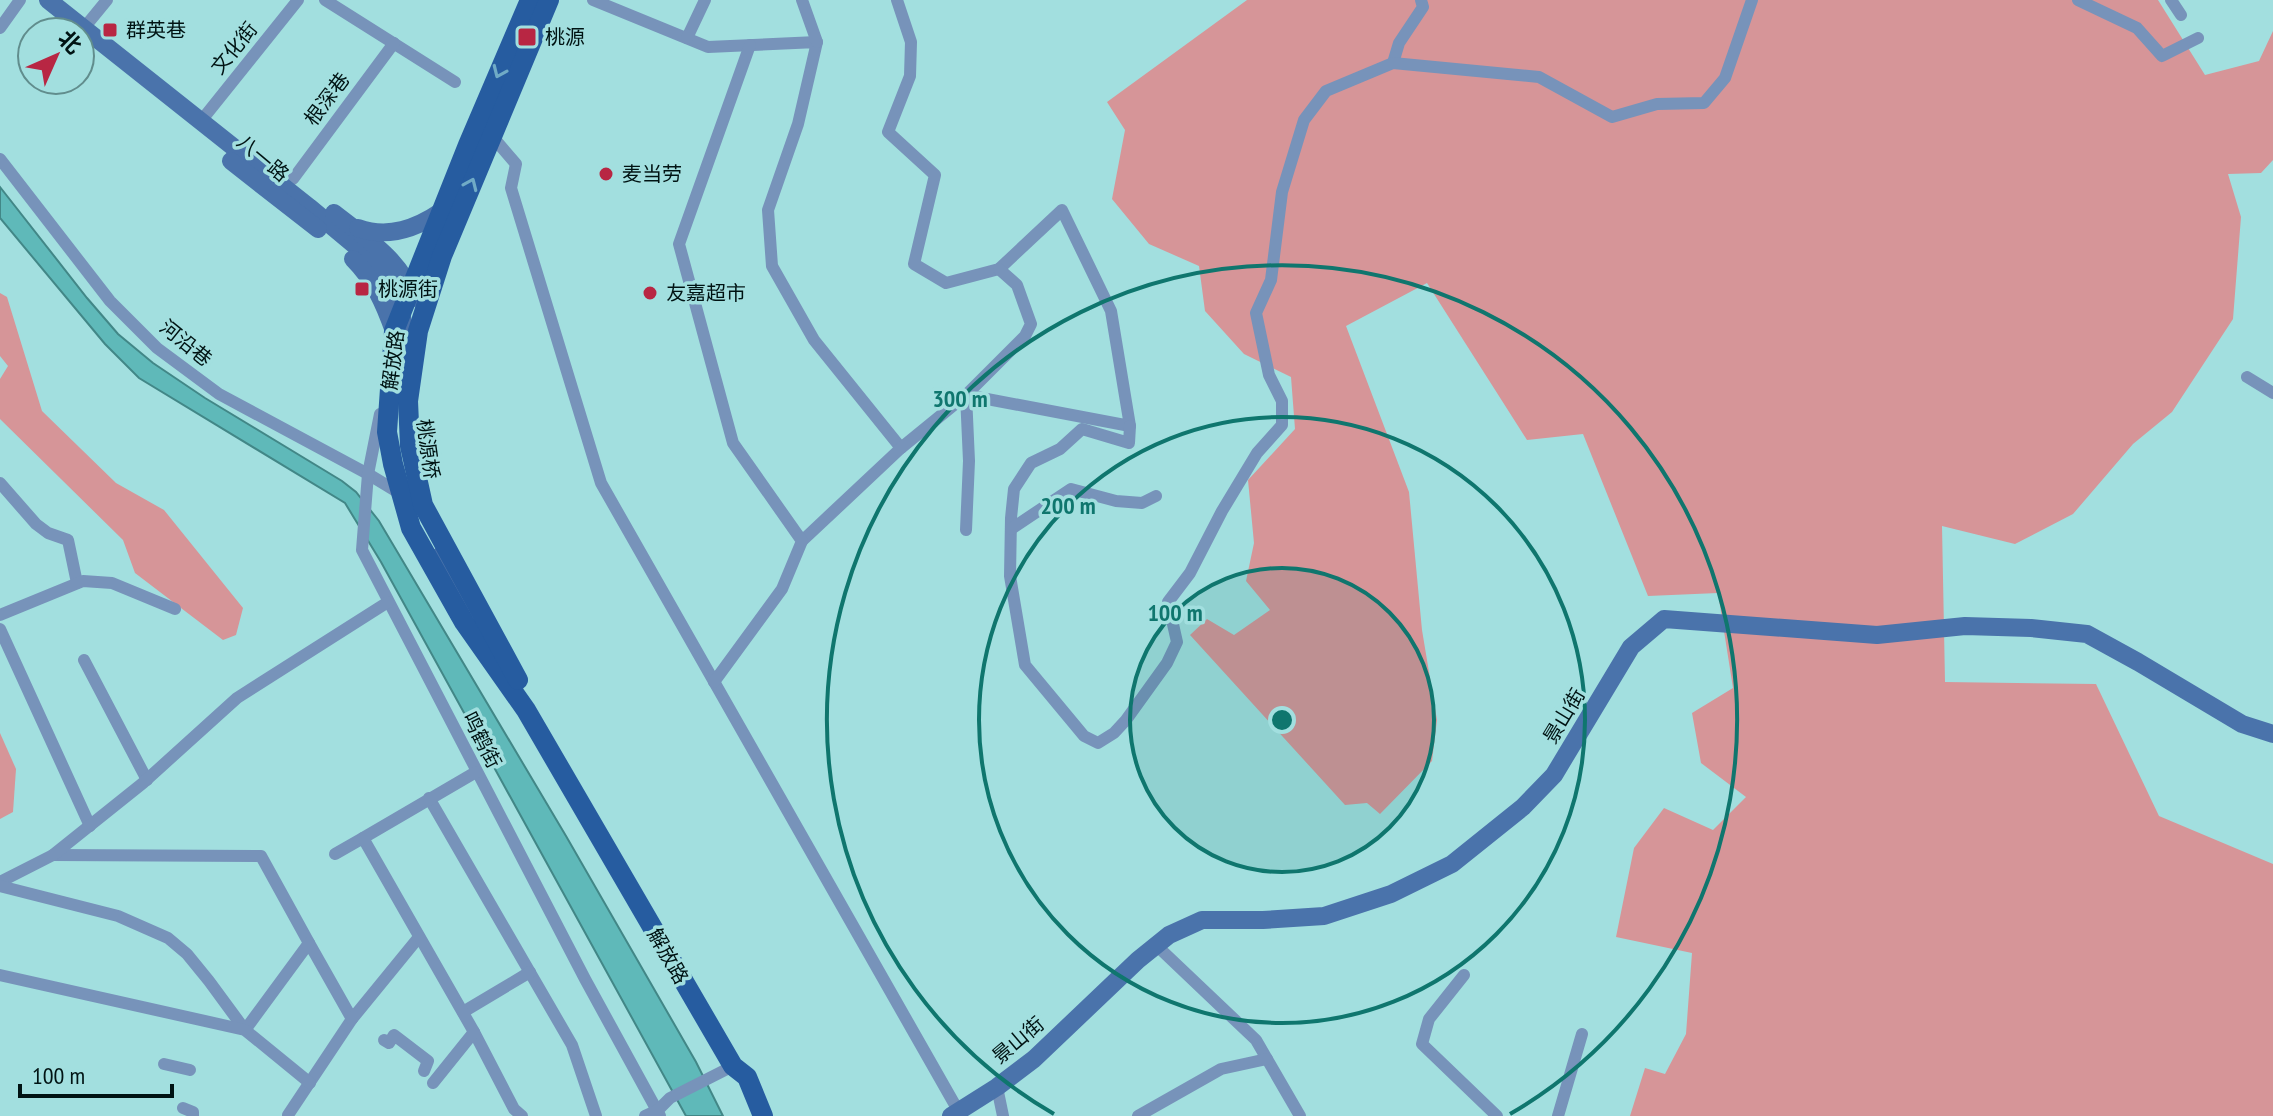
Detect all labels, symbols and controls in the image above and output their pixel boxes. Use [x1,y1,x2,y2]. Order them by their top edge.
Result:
north arrow [16,16,96,96]
place label: 群英巷 [126,17,186,43]
street label: 文化街 [205,17,263,79]
marker: 群英巷 [101,21,119,39]
text: 北 [52,24,88,60]
place label: 桃源 [545,24,585,50]
marker: 桃源 [516,26,538,48]
one-way arrow [493,63,509,78]
street label: 根深巷 [299,67,355,131]
street label: 八一路 [232,129,294,187]
place label: 麦当劳 [622,161,682,187]
marker: 麦当劳 [597,165,615,183]
one-way arrow [461,177,477,192]
place label: 桃源街 [378,276,438,302]
marker: 桃源街 [353,280,371,298]
place label: 友嘉超市 [666,280,746,306]
marker: 友嘉超市 [641,284,659,302]
street label: 河沿巷 [155,314,217,372]
street label: 解放路 [376,329,410,391]
text: 300 m [932,383,988,414]
street label: 桃源桥 [411,417,445,481]
text: 200 m [1040,490,1096,521]
text: 100 m [1147,597,1203,628]
street label: 景山街 [1537,684,1591,748]
centre of rings [1268,706,1296,734]
street label: 鸣鹤街 [457,707,507,773]
street label: 解放路 [642,924,694,988]
street label: 景山街 [987,1011,1049,1069]
scale bar [20,1048,172,1098]
text: 100 m [32,1060,85,1091]

